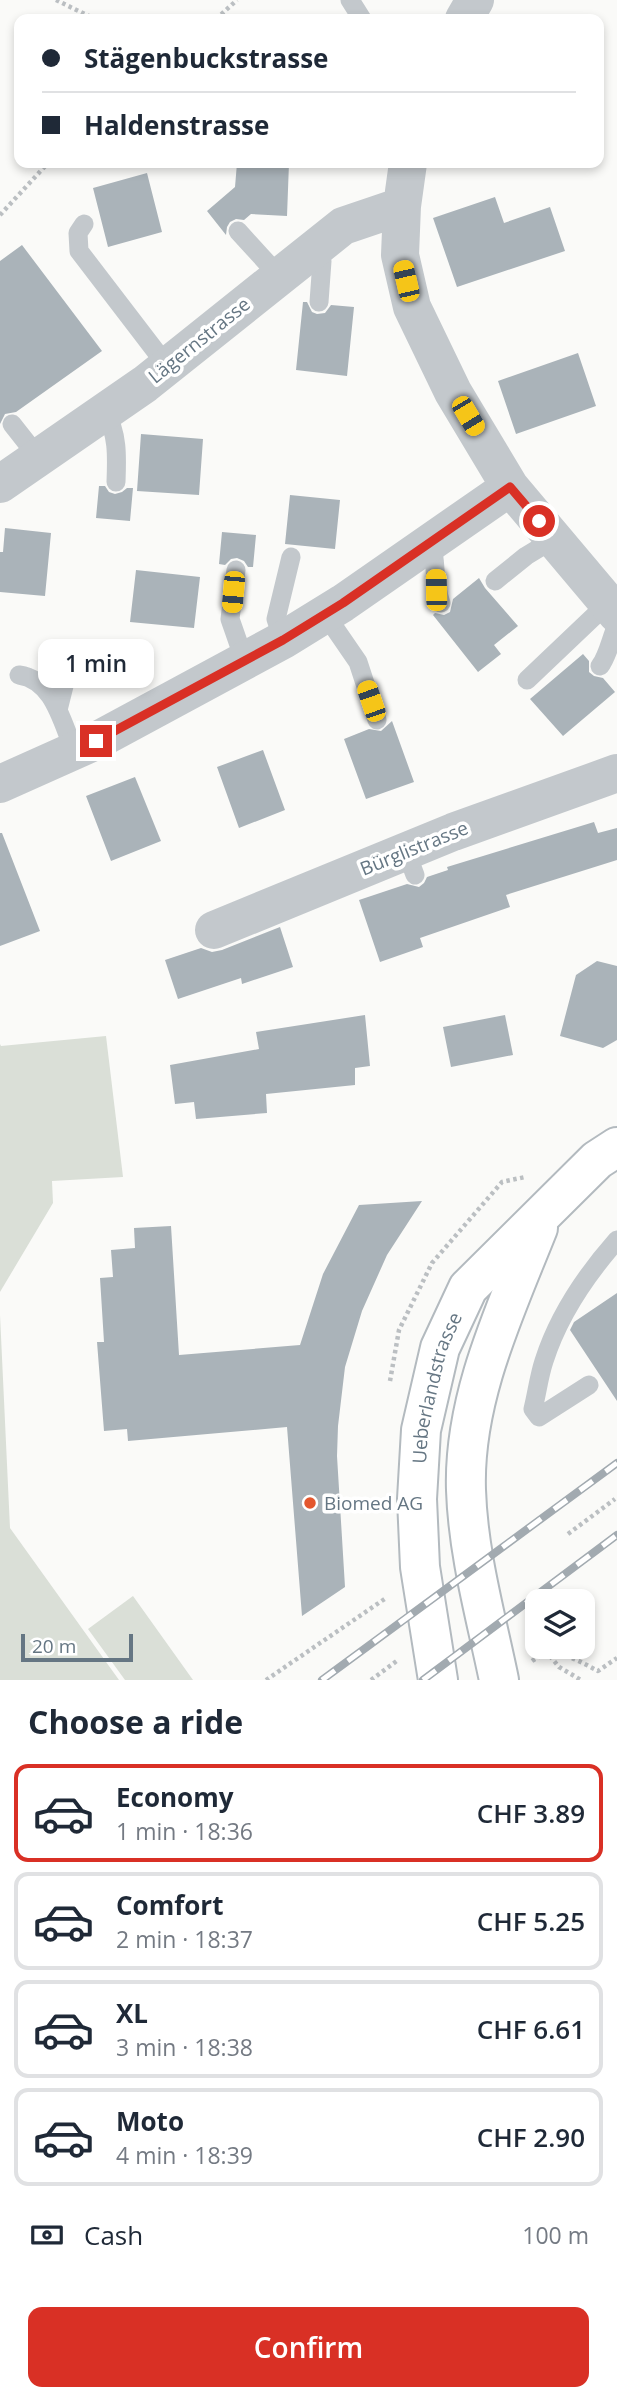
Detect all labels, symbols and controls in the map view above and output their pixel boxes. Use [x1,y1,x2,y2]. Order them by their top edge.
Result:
text: Stägenbuckstrasse [84,40,328,76]
text: Haldenstrasse [84,107,269,143]
car [392,258,421,304]
street label: Lägernstrasse [143,291,255,389]
car [449,393,488,439]
route start [523,505,555,537]
car [426,569,447,611]
car [221,570,246,614]
callout: 1 min [38,640,154,688]
text: 1 min [65,647,127,679]
car [355,678,388,724]
route end [80,725,112,757]
street label: Bürglistrasse [356,814,472,882]
street label: Ueberlandstrasse [406,1308,468,1464]
place label: Biomed AG [324,1490,423,1516]
marker: Biomed AG [302,1495,318,1511]
map controls [525,1589,595,1659]
button: layers [525,1589,595,1659]
scale bar [21,1631,133,1663]
text: 20 m [32,1633,76,1659]
text: Choose a ride [28,1700,243,1743]
text: Economy [116,1779,234,1815]
icon: car [32,1782,95,1845]
text: CHF 3.89 [477,1795,585,1831]
text: 1 min · 18:36 [116,1815,253,1847]
text: Comfort [116,1887,223,1923]
icon: car [32,1890,95,1953]
text: CHF 5.25 [477,1903,585,1939]
text: 2 min · 18:37 [116,1923,253,1955]
text: XL [116,1995,148,2031]
icon: car [32,1998,95,2061]
text: CHF 6.61 [477,2011,585,2047]
text: 3 min · 18:38 [116,2031,253,2063]
text: Moto [116,2103,184,2139]
icon: car [32,2106,95,2169]
text: CHF 2.90 [477,2119,585,2155]
text: 4 min · 18:39 [116,2139,253,2171]
icon: cash [28,2216,66,2254]
text: Cash [84,2217,143,2253]
text: 100 m [522,2219,589,2251]
button: Confirm [28,2307,589,2387]

